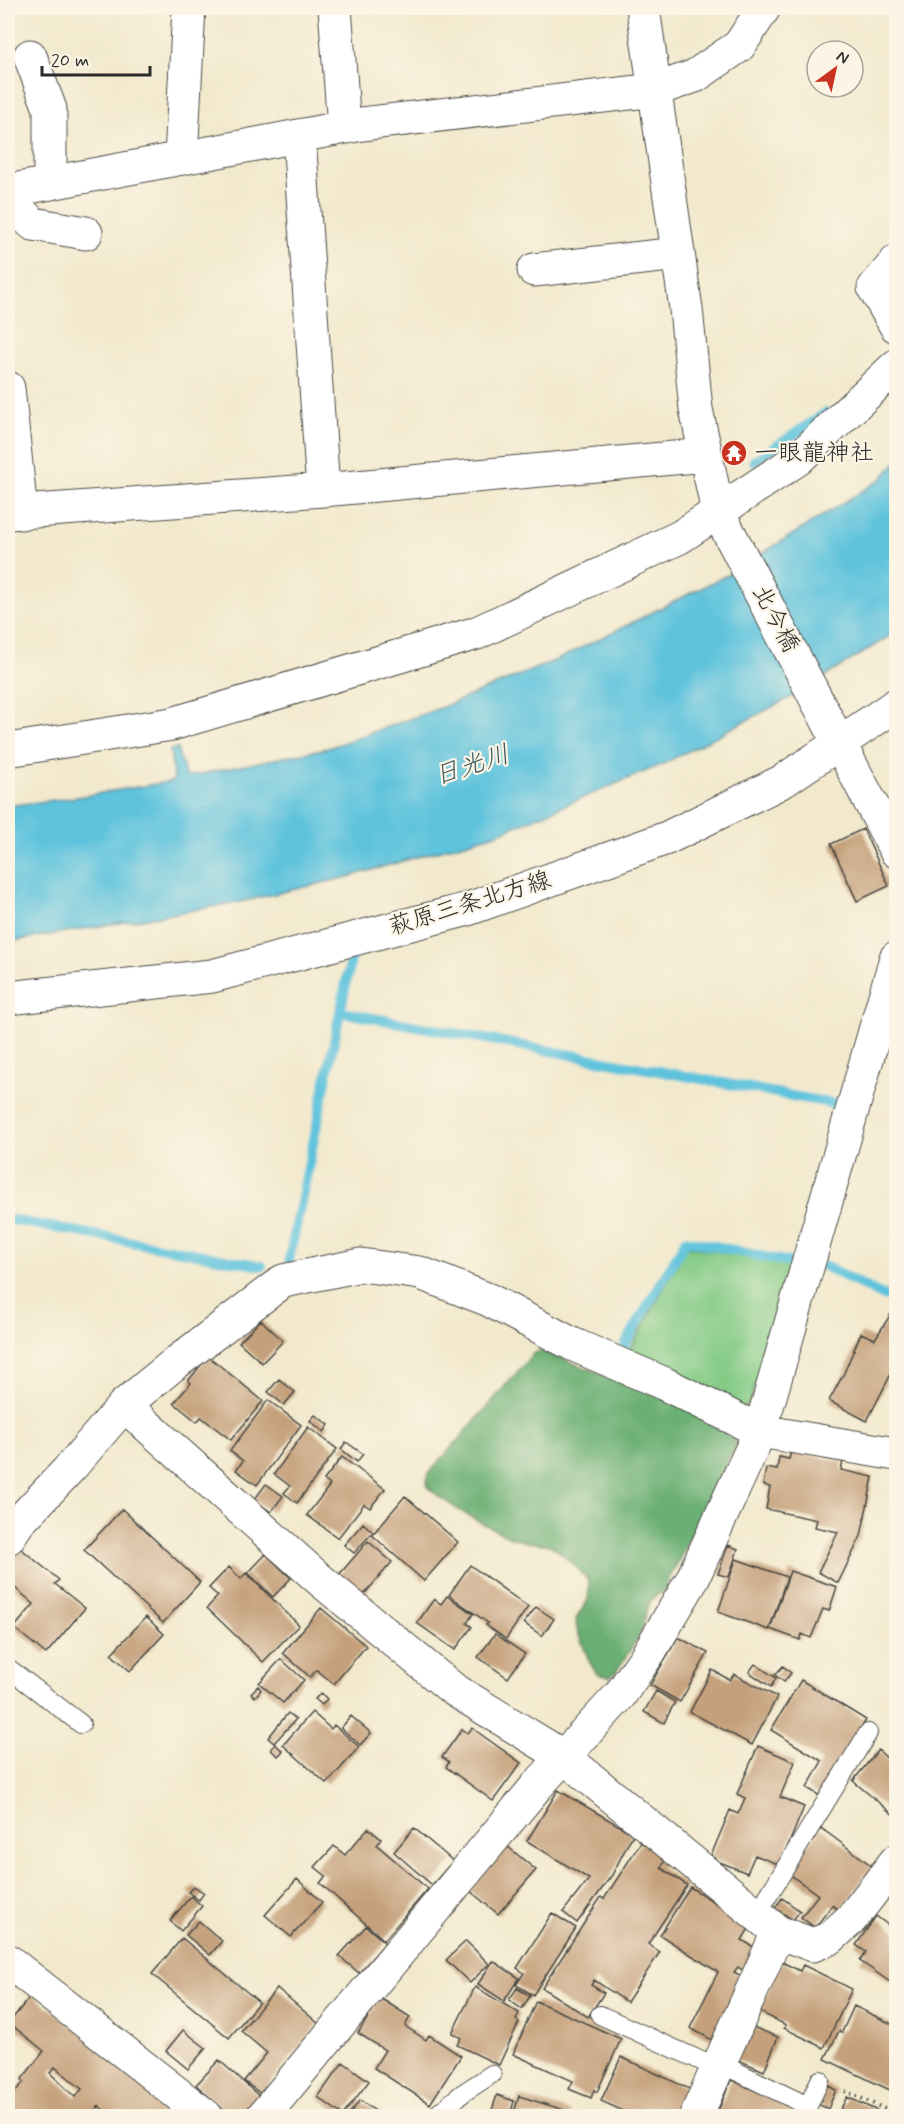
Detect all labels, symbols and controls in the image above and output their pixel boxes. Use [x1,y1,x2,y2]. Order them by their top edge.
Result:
scale bar [42,39,150,77]
north arrow [805,39,865,99]
text: N [832,46,853,69]
text: 20 m [51,49,89,73]
temple icon: 一眼龍神社 [719,438,749,468]
place label: 一眼龍神社 [754,438,874,469]
street label: 北今橋 [744,580,806,658]
water label: 日光川 [430,738,514,794]
street label: 萩原三条北方線 [385,865,555,943]

